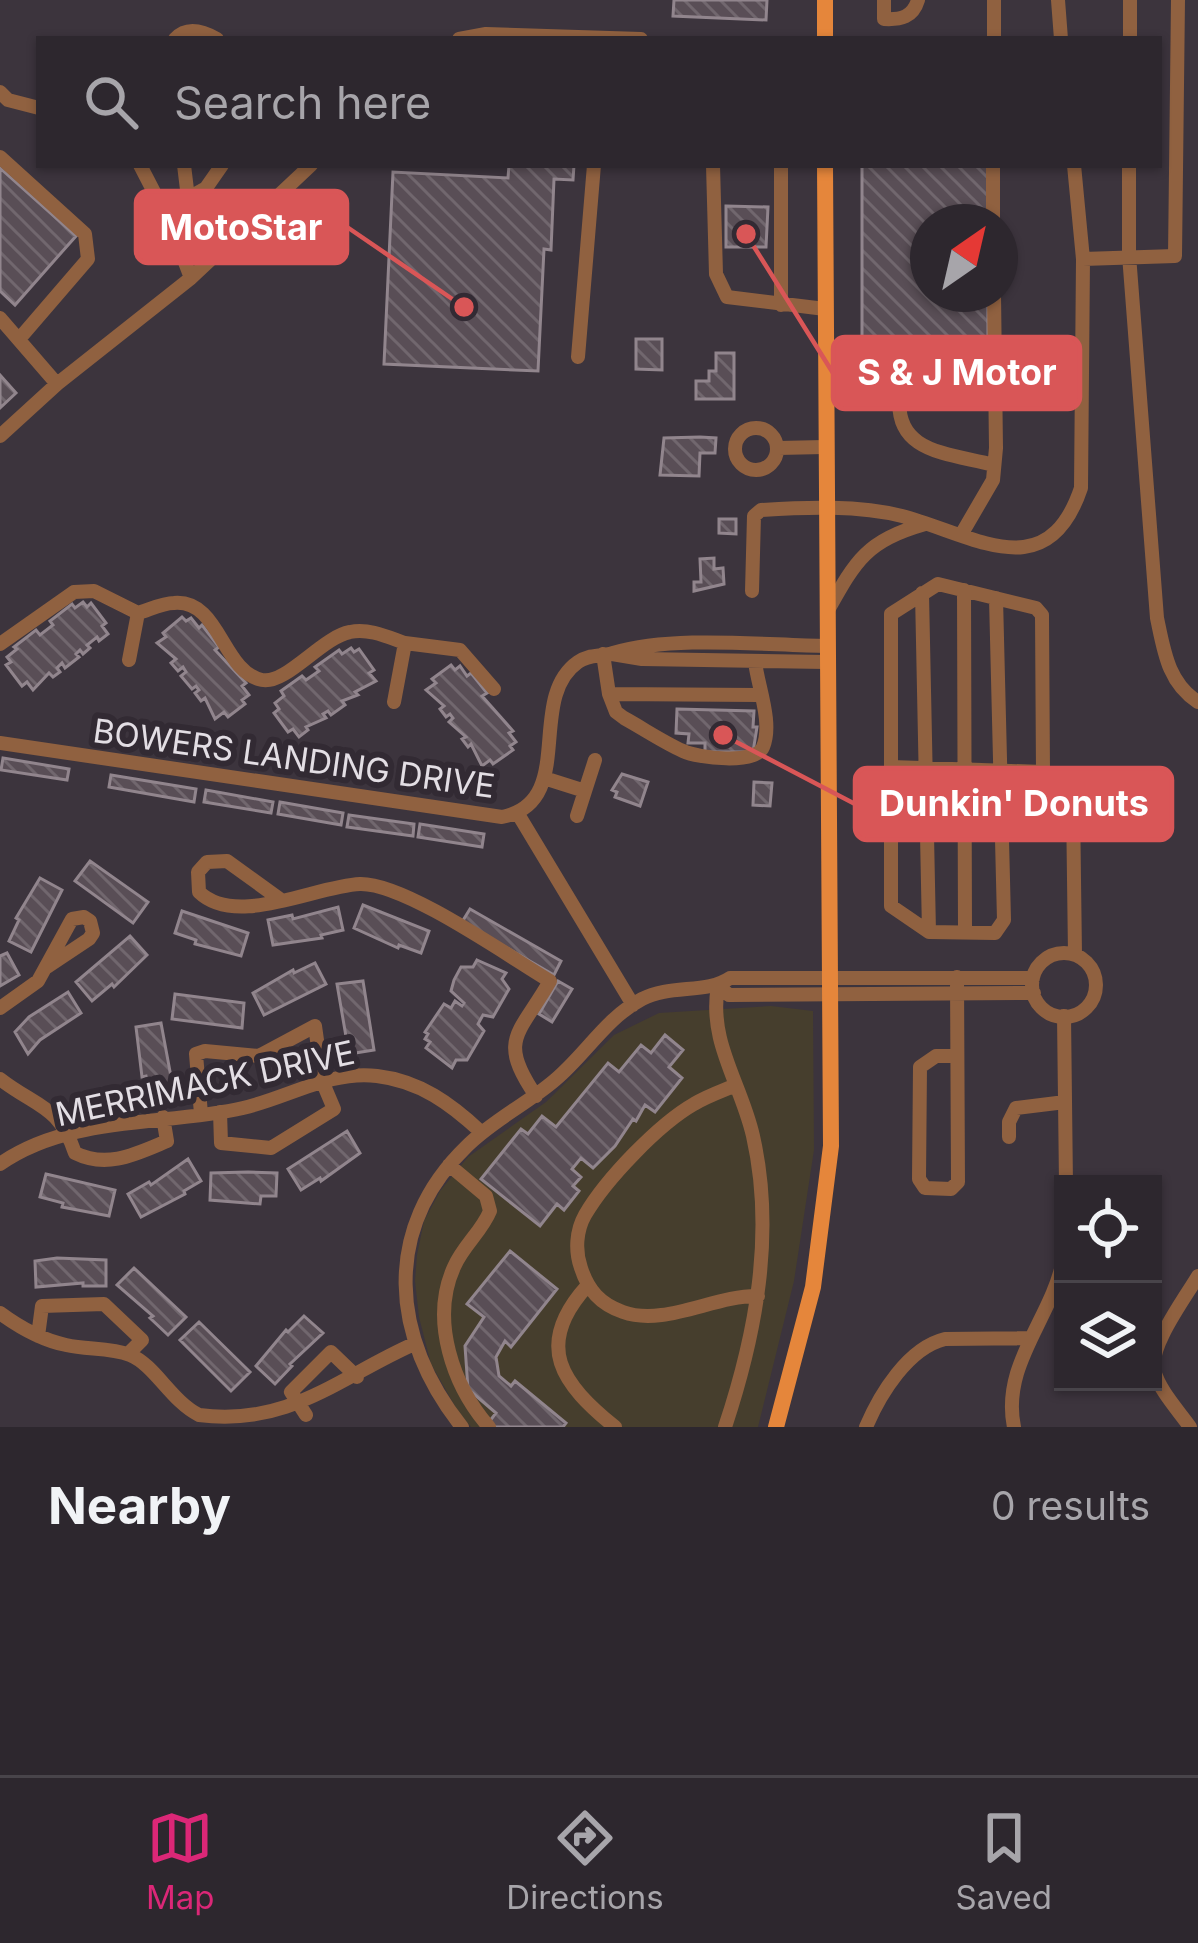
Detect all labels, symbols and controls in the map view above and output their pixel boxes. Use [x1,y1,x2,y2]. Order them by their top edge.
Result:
search box [36,36,1162,168]
icon: search [78,69,144,135]
text: Search here [174,75,431,130]
callout: MotoStar [136,191,347,263]
north arrow [910,204,1018,312]
text: MotoStar [159,205,323,249]
callout: S & J Motor [833,337,1080,409]
text: S & J Motor [857,350,1057,394]
street label: BOWERS LANDING DRIVE [91,710,497,806]
callout: Dunkin' Donuts [855,768,1172,840]
text: Dunkin' Donuts [879,781,1149,825]
street label: MERRIMACK DRIVE [52,1032,358,1134]
map controls [1054,1175,1162,1391]
button: locate [1054,1175,1162,1283]
button: layers [1054,1283,1162,1391]
text: Nearby [48,1475,231,1536]
text: 0 results [991,1482,1150,1529]
tab: Map [146,1805,214,1917]
tab: Directions [506,1805,664,1917]
tab: Saved [955,1805,1052,1917]

